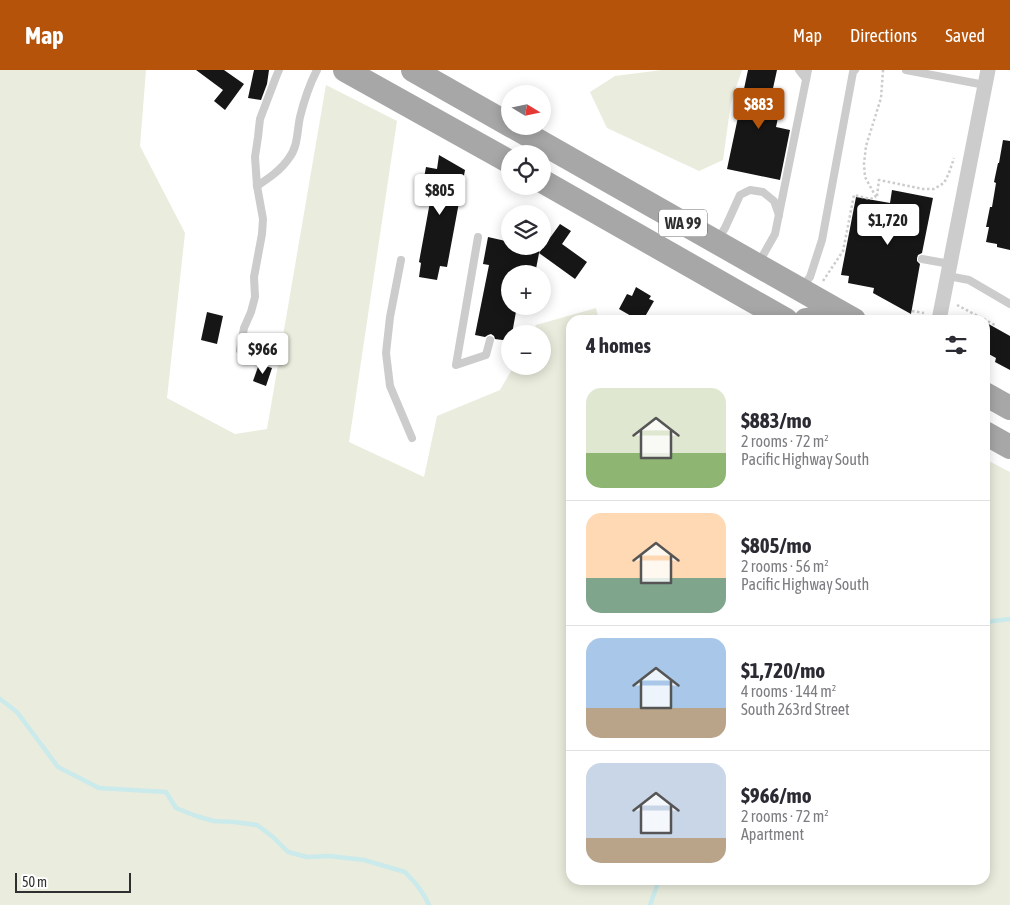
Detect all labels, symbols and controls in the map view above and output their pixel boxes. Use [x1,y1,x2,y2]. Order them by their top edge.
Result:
text: Map [25,22,64,49]
text: Map [793,25,822,46]
text: Directions [850,25,917,46]
text: Saved [945,25,985,46]
north arrow [501,85,551,135]
map controls [501,85,551,375]
pin: $883 [729,88,789,130]
text: $883 [744,95,774,113]
button: locate [501,145,551,195]
pin: $805 [410,174,470,216]
text: $805 [425,181,455,199]
pin: $1,720 [847,204,929,246]
button: layers [501,205,551,255]
road number: WA 99 [659,210,707,237]
text: $1,720 [868,211,908,229]
button: + [501,265,551,315]
button: − [501,325,551,375]
icon: filters [942,331,970,359]
pin: $966 [233,332,293,375]
text: 4 homes [586,333,651,357]
text: $966 [248,340,278,358]
icon: home [626,408,686,468]
text: $883/mo [741,408,812,432]
text: 2 rooms · 72 m² [741,432,829,450]
text: Pacific Highway South [741,450,869,468]
icon: home [626,533,686,593]
text: $805/mo [741,533,812,557]
text: 2 rooms · 56 m² [741,557,829,575]
text: Pacific Highway South [741,575,869,593]
icon: home [626,658,686,718]
text: $1,720/mo [741,658,825,682]
text: 4 rooms · 144 m² [741,682,836,700]
text: South 263rd Street [741,700,850,718]
icon: home [626,783,686,843]
text: $966/mo [741,783,812,807]
text: 2 rooms · 72 m² [741,807,829,825]
text: Apartment [741,825,804,843]
scale bar [15,870,131,893]
text: 50 m [22,874,47,890]

